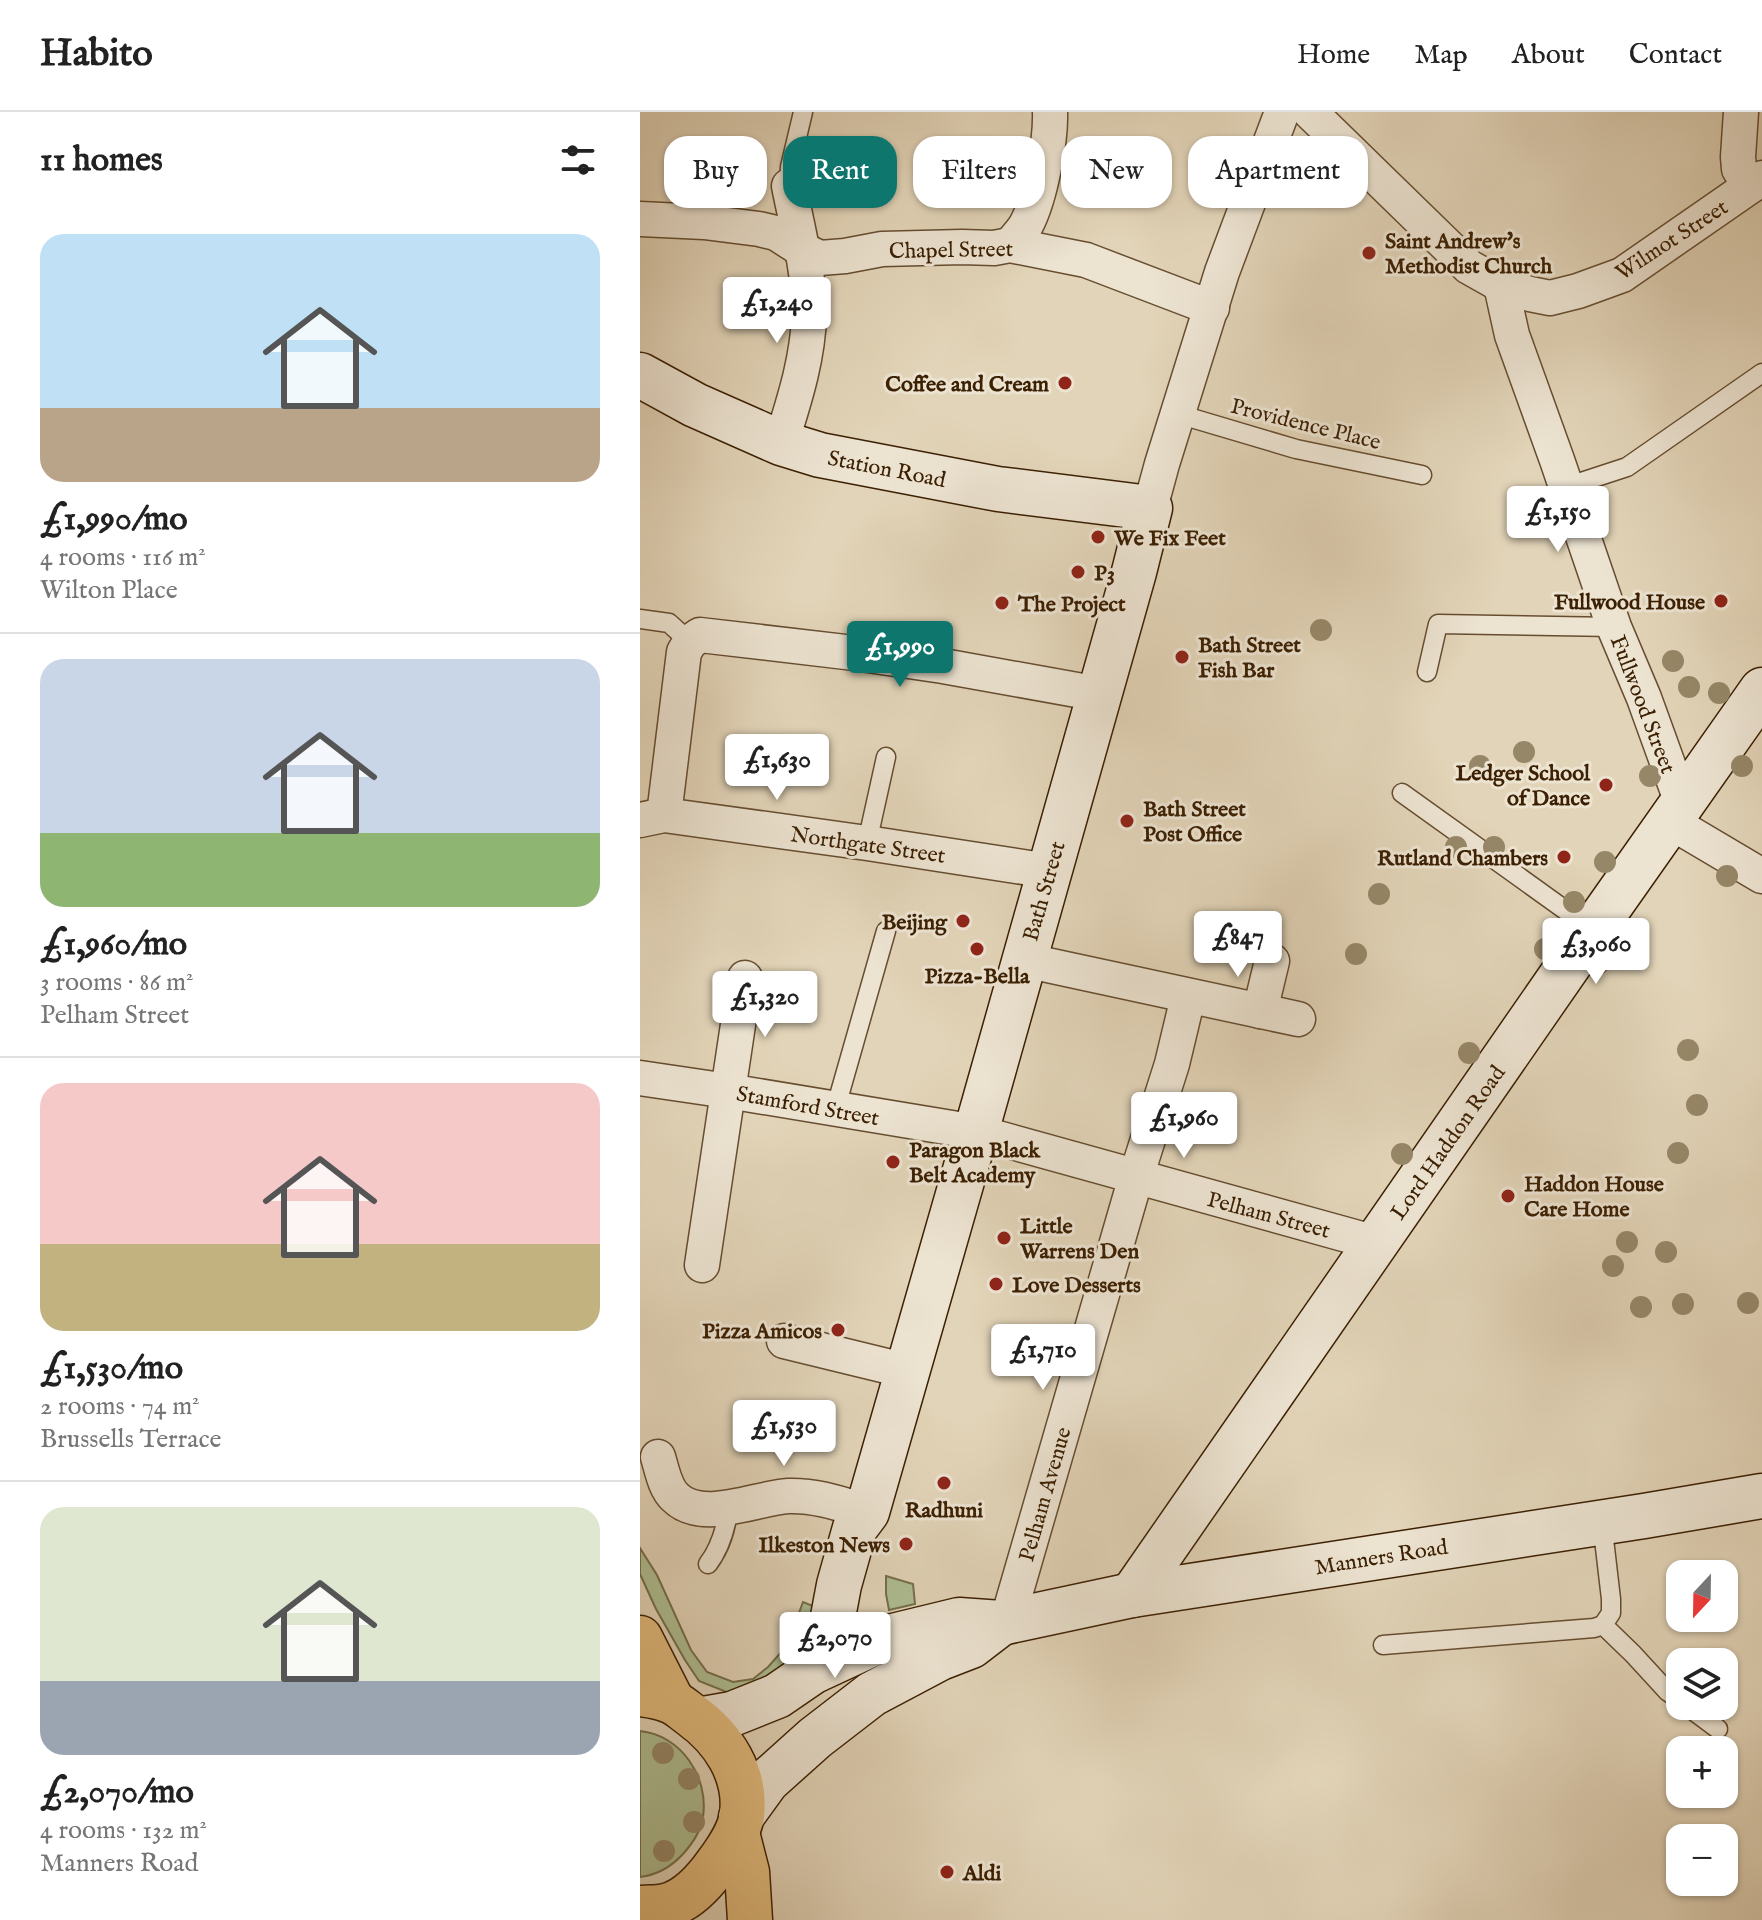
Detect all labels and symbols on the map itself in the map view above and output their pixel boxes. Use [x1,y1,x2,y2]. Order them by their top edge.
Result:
street label: Wilmot Street [1611,194,1734,287]
place label: Saint Andrew's Methodist Church [1385,228,1553,281]
street label: Chapel Street [889,236,1014,266]
marker: Saint Andrew's Methodist Church [1360,244,1378,262]
pin: £1,240 [712,277,842,345]
place label: Coffee and Cream [885,371,1049,399]
marker: Coffee and Cream [1056,374,1074,392]
street label: Providence Place [1228,393,1383,457]
street label: Station Road [825,445,948,495]
pin: £1,150 [1493,486,1623,554]
place label: We Fix Feet [1113,525,1226,553]
marker: We Fix Feet [1089,528,1107,546]
place label: P3 [1094,560,1115,588]
marker: P3 [1069,563,1087,581]
place label: Fullwood House [1554,589,1705,617]
place label: The Project [1017,591,1126,619]
marker: Fullwood House [1712,592,1730,610]
marker: The Project [993,594,1011,612]
pin: £1,990 [835,621,965,689]
place label: Bath Street Fish Bar [1198,632,1301,685]
street label: Fullwood Street [1603,632,1682,778]
marker: Bath Street Fish Bar [1173,648,1191,666]
pin: £1,630 [712,734,842,802]
place label: Ledger School of Dance [1455,760,1591,813]
marker: Ledger School of Dance [1597,776,1615,794]
place label: Bath Street Post Office [1143,796,1246,849]
marker: Bath Street Post Office [1118,812,1136,830]
street label: Northgate Street [788,821,947,871]
street label: Bath Street [1017,838,1073,945]
place label: Rutland Chambers [1377,845,1548,873]
marker: Rutland Chambers [1555,848,1573,866]
place label: Beijing [882,909,948,937]
pin: £847 [1191,911,1285,979]
marker: Beijing [954,912,972,930]
pin: £3,060 [1531,918,1661,986]
marker: Pizza-Bella [968,940,986,958]
place label: Pizza-Bella [925,963,1030,991]
pin: £1,320 [700,971,830,1039]
street label: Lord Haddon Road [1385,1060,1513,1226]
street label: Stamford Street [734,1081,882,1133]
pin: £1,960 [1119,1092,1249,1160]
place label: Paragon Black Belt Academy [909,1137,1041,1190]
marker: Paragon Black Belt Academy [884,1153,902,1171]
place label: Haddon House Care Home [1524,1171,1664,1224]
street label: Pelham Street [1204,1186,1333,1246]
marker: Haddon House Care Home [1499,1187,1517,1205]
place label: Little Warrens Den [1019,1213,1139,1266]
marker: Little Warrens Den [995,1229,1013,1247]
place label: Love Desserts [1012,1272,1141,1300]
marker: Love Desserts [987,1275,1005,1293]
place label: Pizza Amicos [702,1318,822,1346]
marker: Pizza Amicos [829,1321,847,1339]
pin: £1,710 [978,1324,1108,1392]
pin: £1,530 [719,1400,849,1468]
street label: Pelham Avenue [1013,1424,1079,1565]
marker: Radhuni [935,1474,953,1492]
place label: Radhuni [905,1497,983,1525]
place label: Ilkeston News [759,1532,890,1560]
street label: Manners Road [1313,1534,1450,1582]
marker: Ilkeston News [897,1535,915,1553]
north arrow [1666,1560,1738,1632]
pin: £2,070 [770,1612,900,1680]
place label: Aldi [962,1860,1002,1888]
marker: Aldi [938,1863,956,1881]

